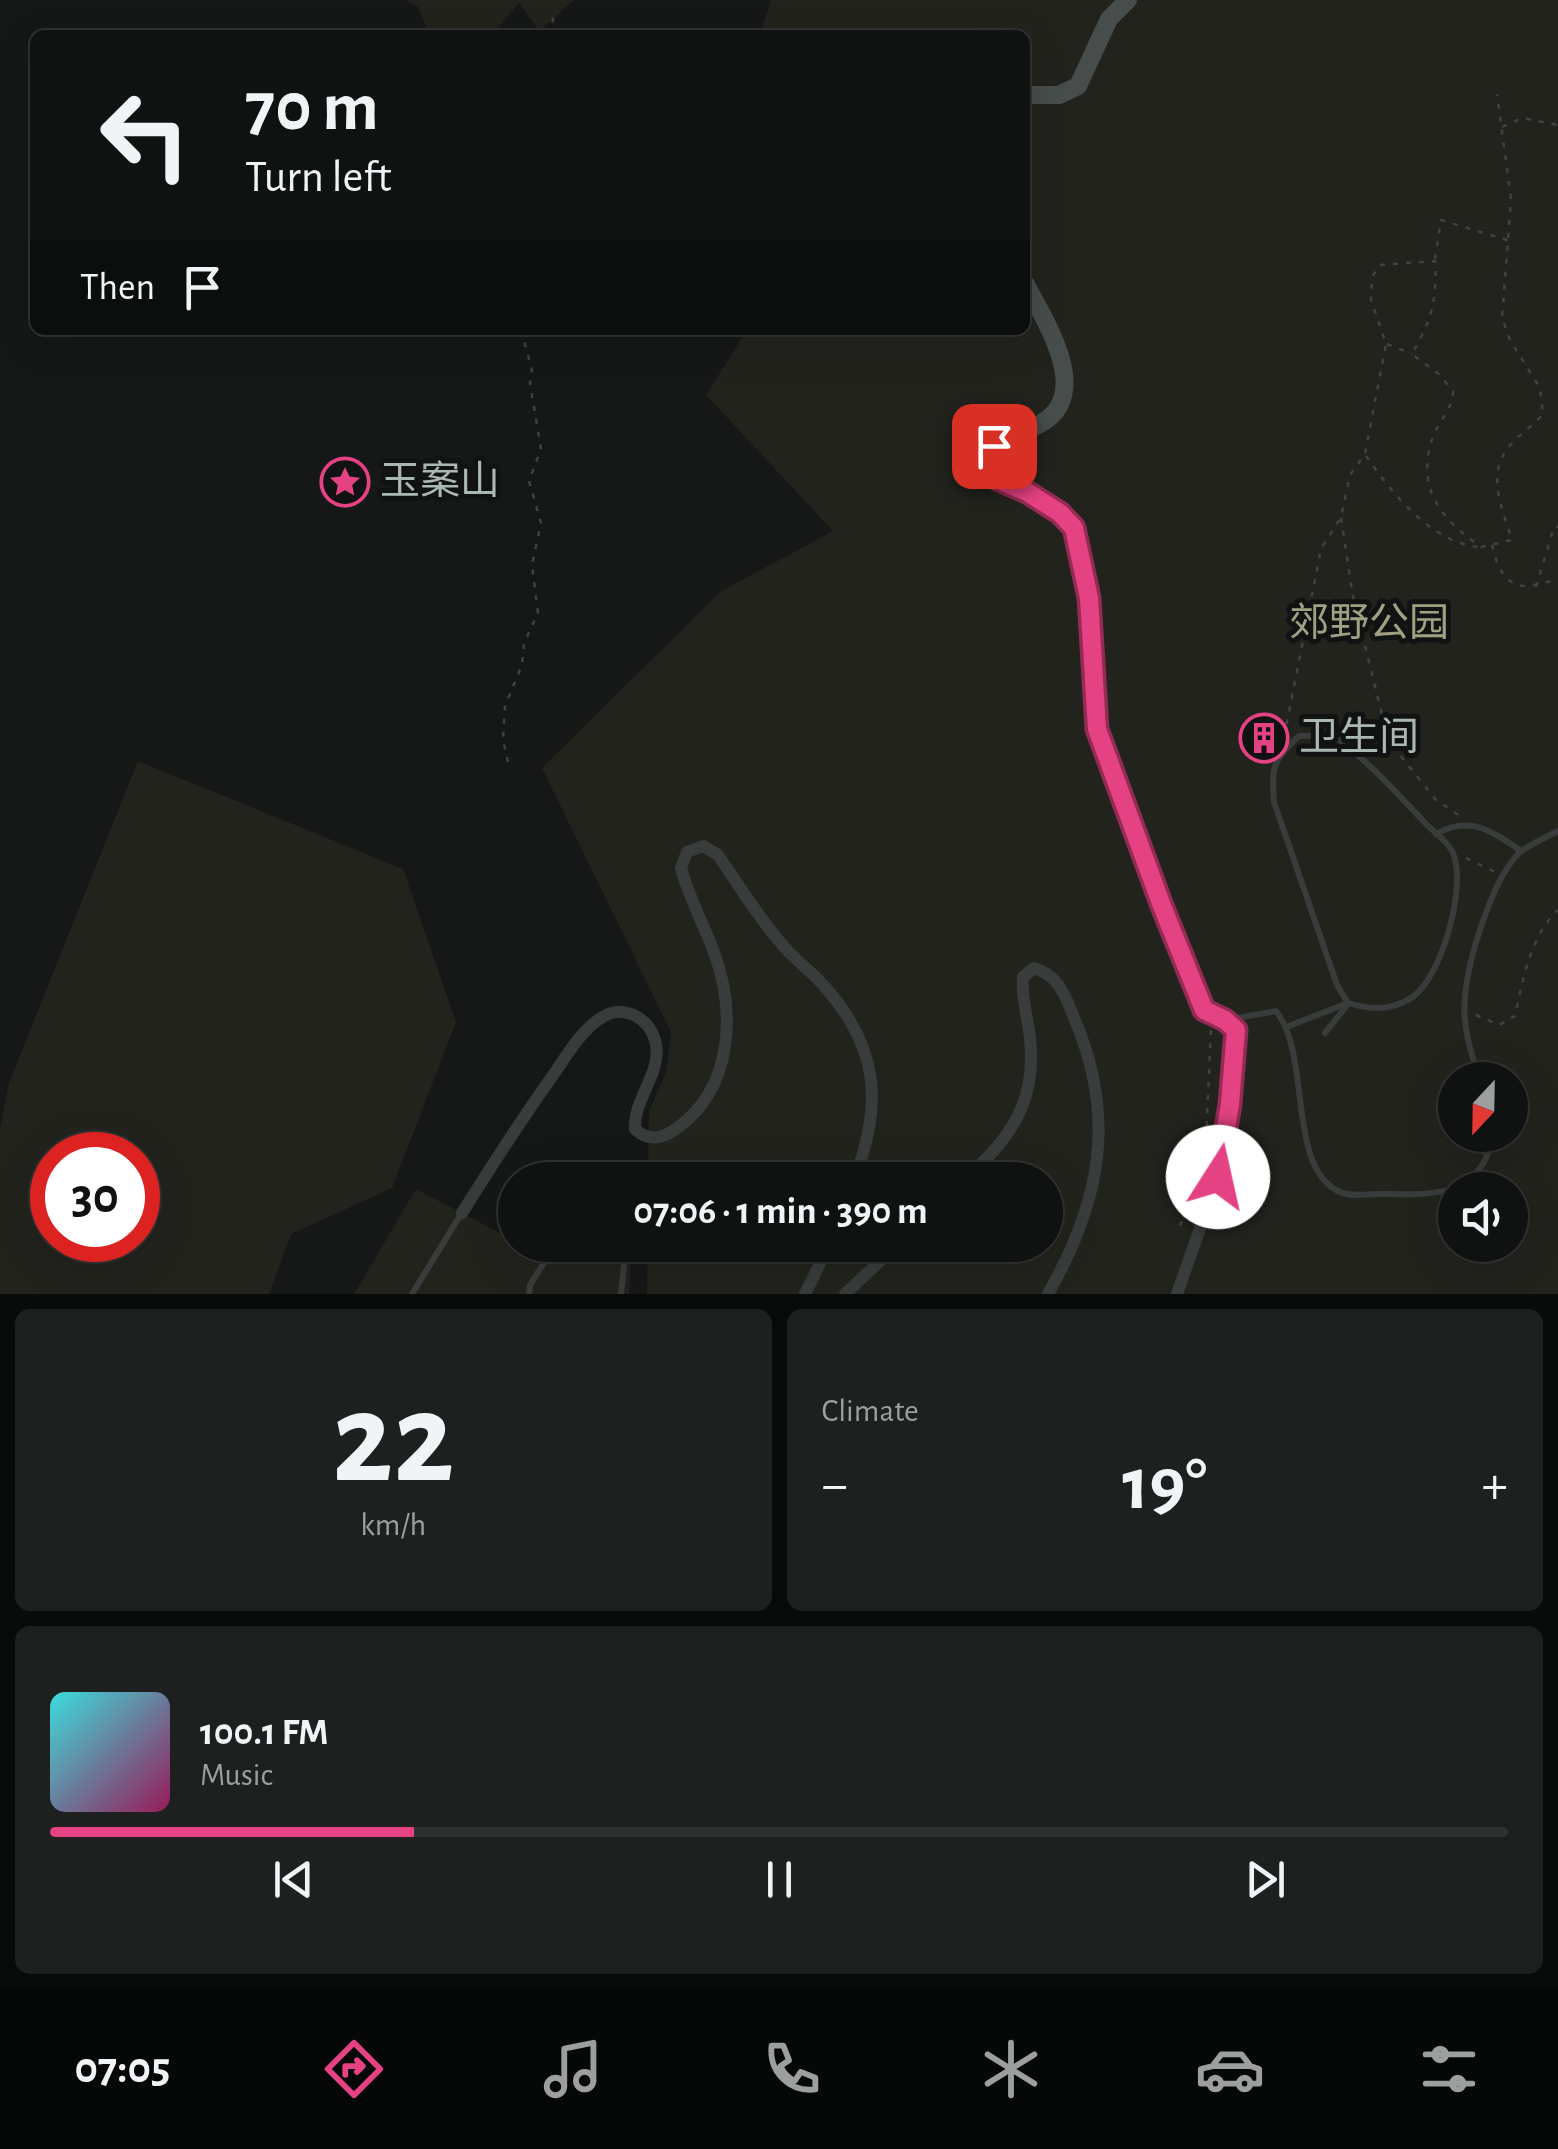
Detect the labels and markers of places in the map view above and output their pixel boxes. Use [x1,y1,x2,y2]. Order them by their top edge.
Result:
pin [952,404,1037,489]
place icon: 玉案山 [319,456,371,508]
place label: 玉案山 [380,460,500,502]
building icon: 卫生间 [1238,712,1290,764]
place label: 卫生间 [1299,716,1419,758]

